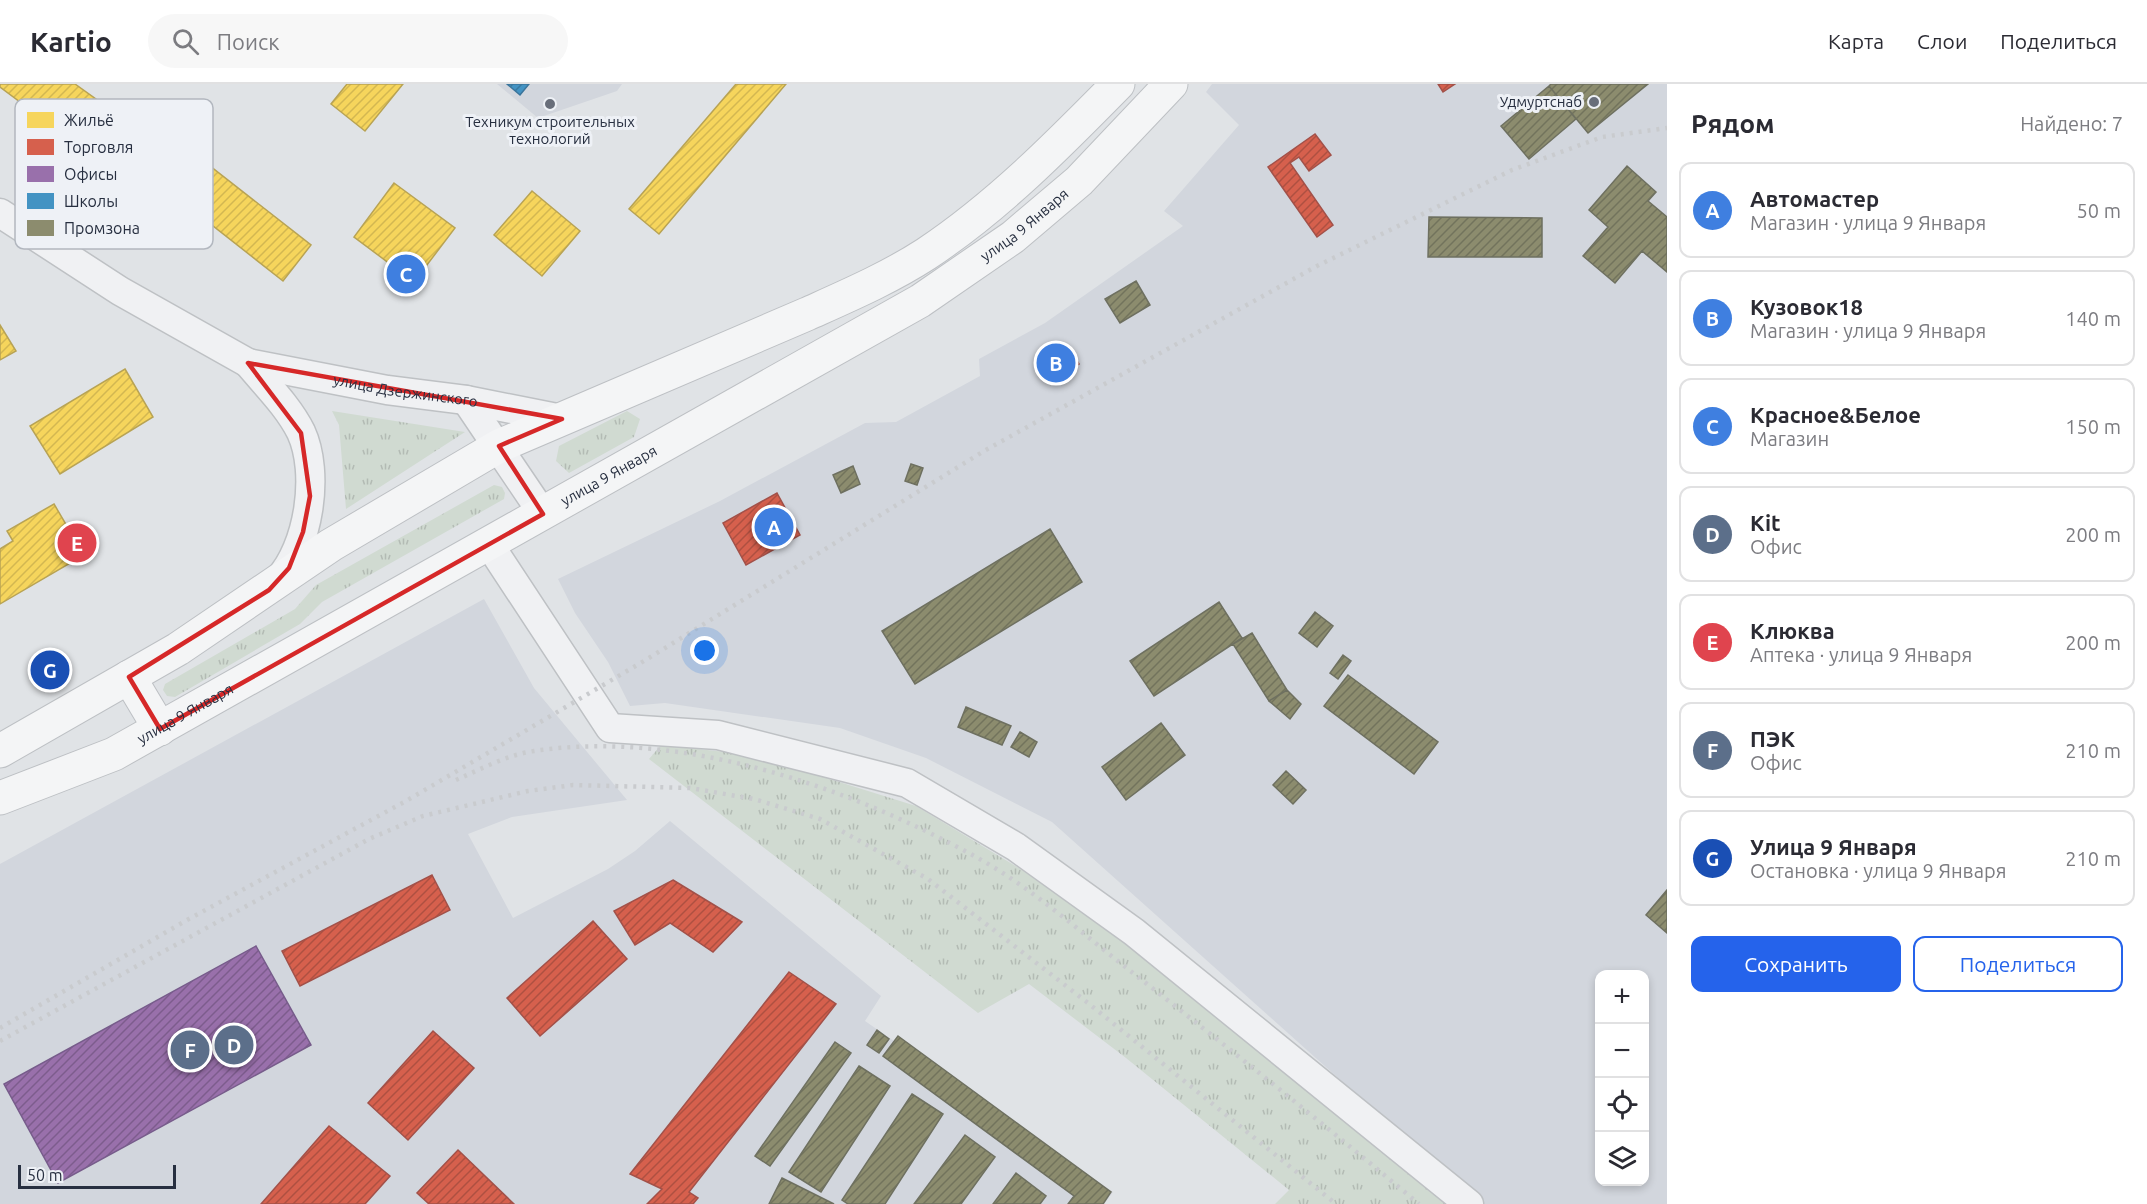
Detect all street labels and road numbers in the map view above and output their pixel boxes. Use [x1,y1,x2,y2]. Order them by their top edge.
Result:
street label: улица 9 Января [977,185,1072,265]
street label: улица Дзержинского [332,371,479,410]
street label: улица 9 Января [558,442,660,509]
street label: улица 9 Января [134,680,236,747]

